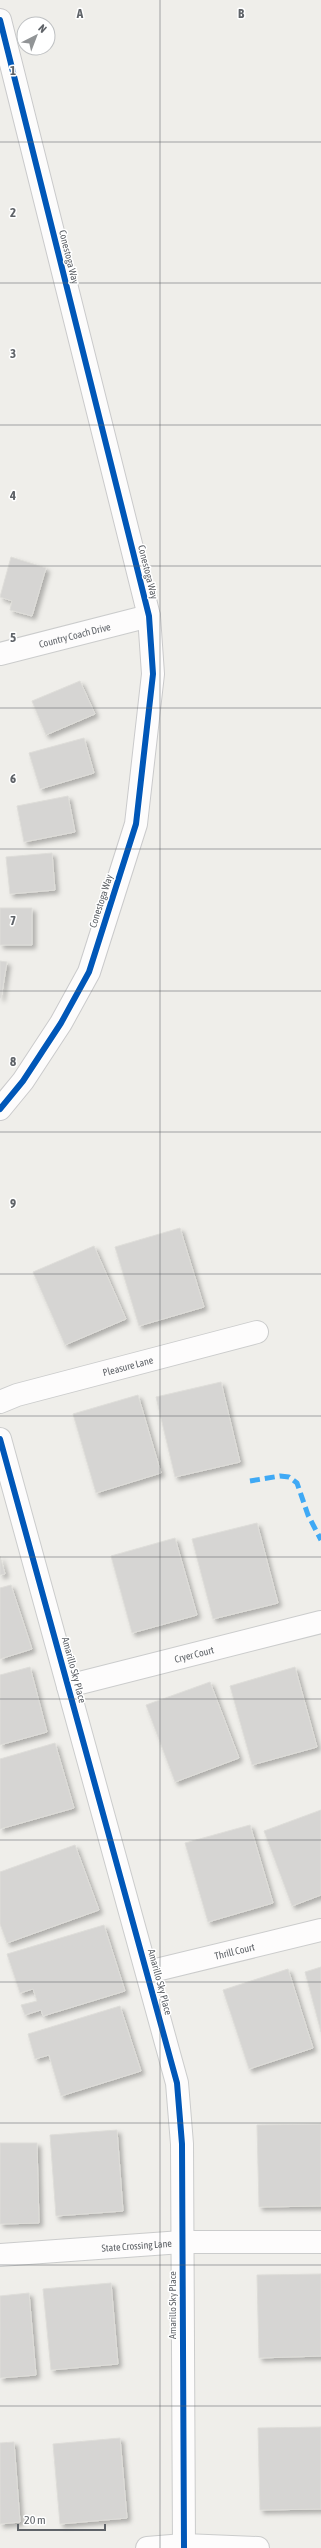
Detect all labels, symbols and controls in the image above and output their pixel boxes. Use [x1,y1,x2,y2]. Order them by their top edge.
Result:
text: A [76,6,84,21]
text: B [238,6,245,21]
north arrow [16,16,56,56]
text: N [36,22,49,35]
text: 1 [10,63,16,78]
text: 2 [10,205,16,220]
street label: Conestoga Way [57,229,81,285]
text: 3 [10,346,16,361]
text: 4 [9,488,16,503]
street label: Conestoga Way [136,544,160,600]
street label: Country Coach Drive [38,620,112,649]
text: 5 [10,630,16,645]
text: 6 [10,771,16,786]
street label: Conestoga Way [87,873,115,929]
text: 7 [10,913,16,928]
text: 8 [10,1054,16,1069]
text: 9 [10,1196,16,1211]
street label: Pleasure Lane [101,1354,155,1378]
street label: Amarillo Sky Place [60,1636,88,1705]
street label: Cryer Court [173,1644,215,1664]
street label: Thrill Court [213,1941,256,1961]
street label: Amarillo Sky Place [146,1948,174,2017]
street label: State Crossing Lane [101,2237,173,2253]
street label: Amarillo Sky Place [167,2271,178,2339]
scale bar [18,2506,105,2532]
text: 20 m [24,2513,46,2527]

